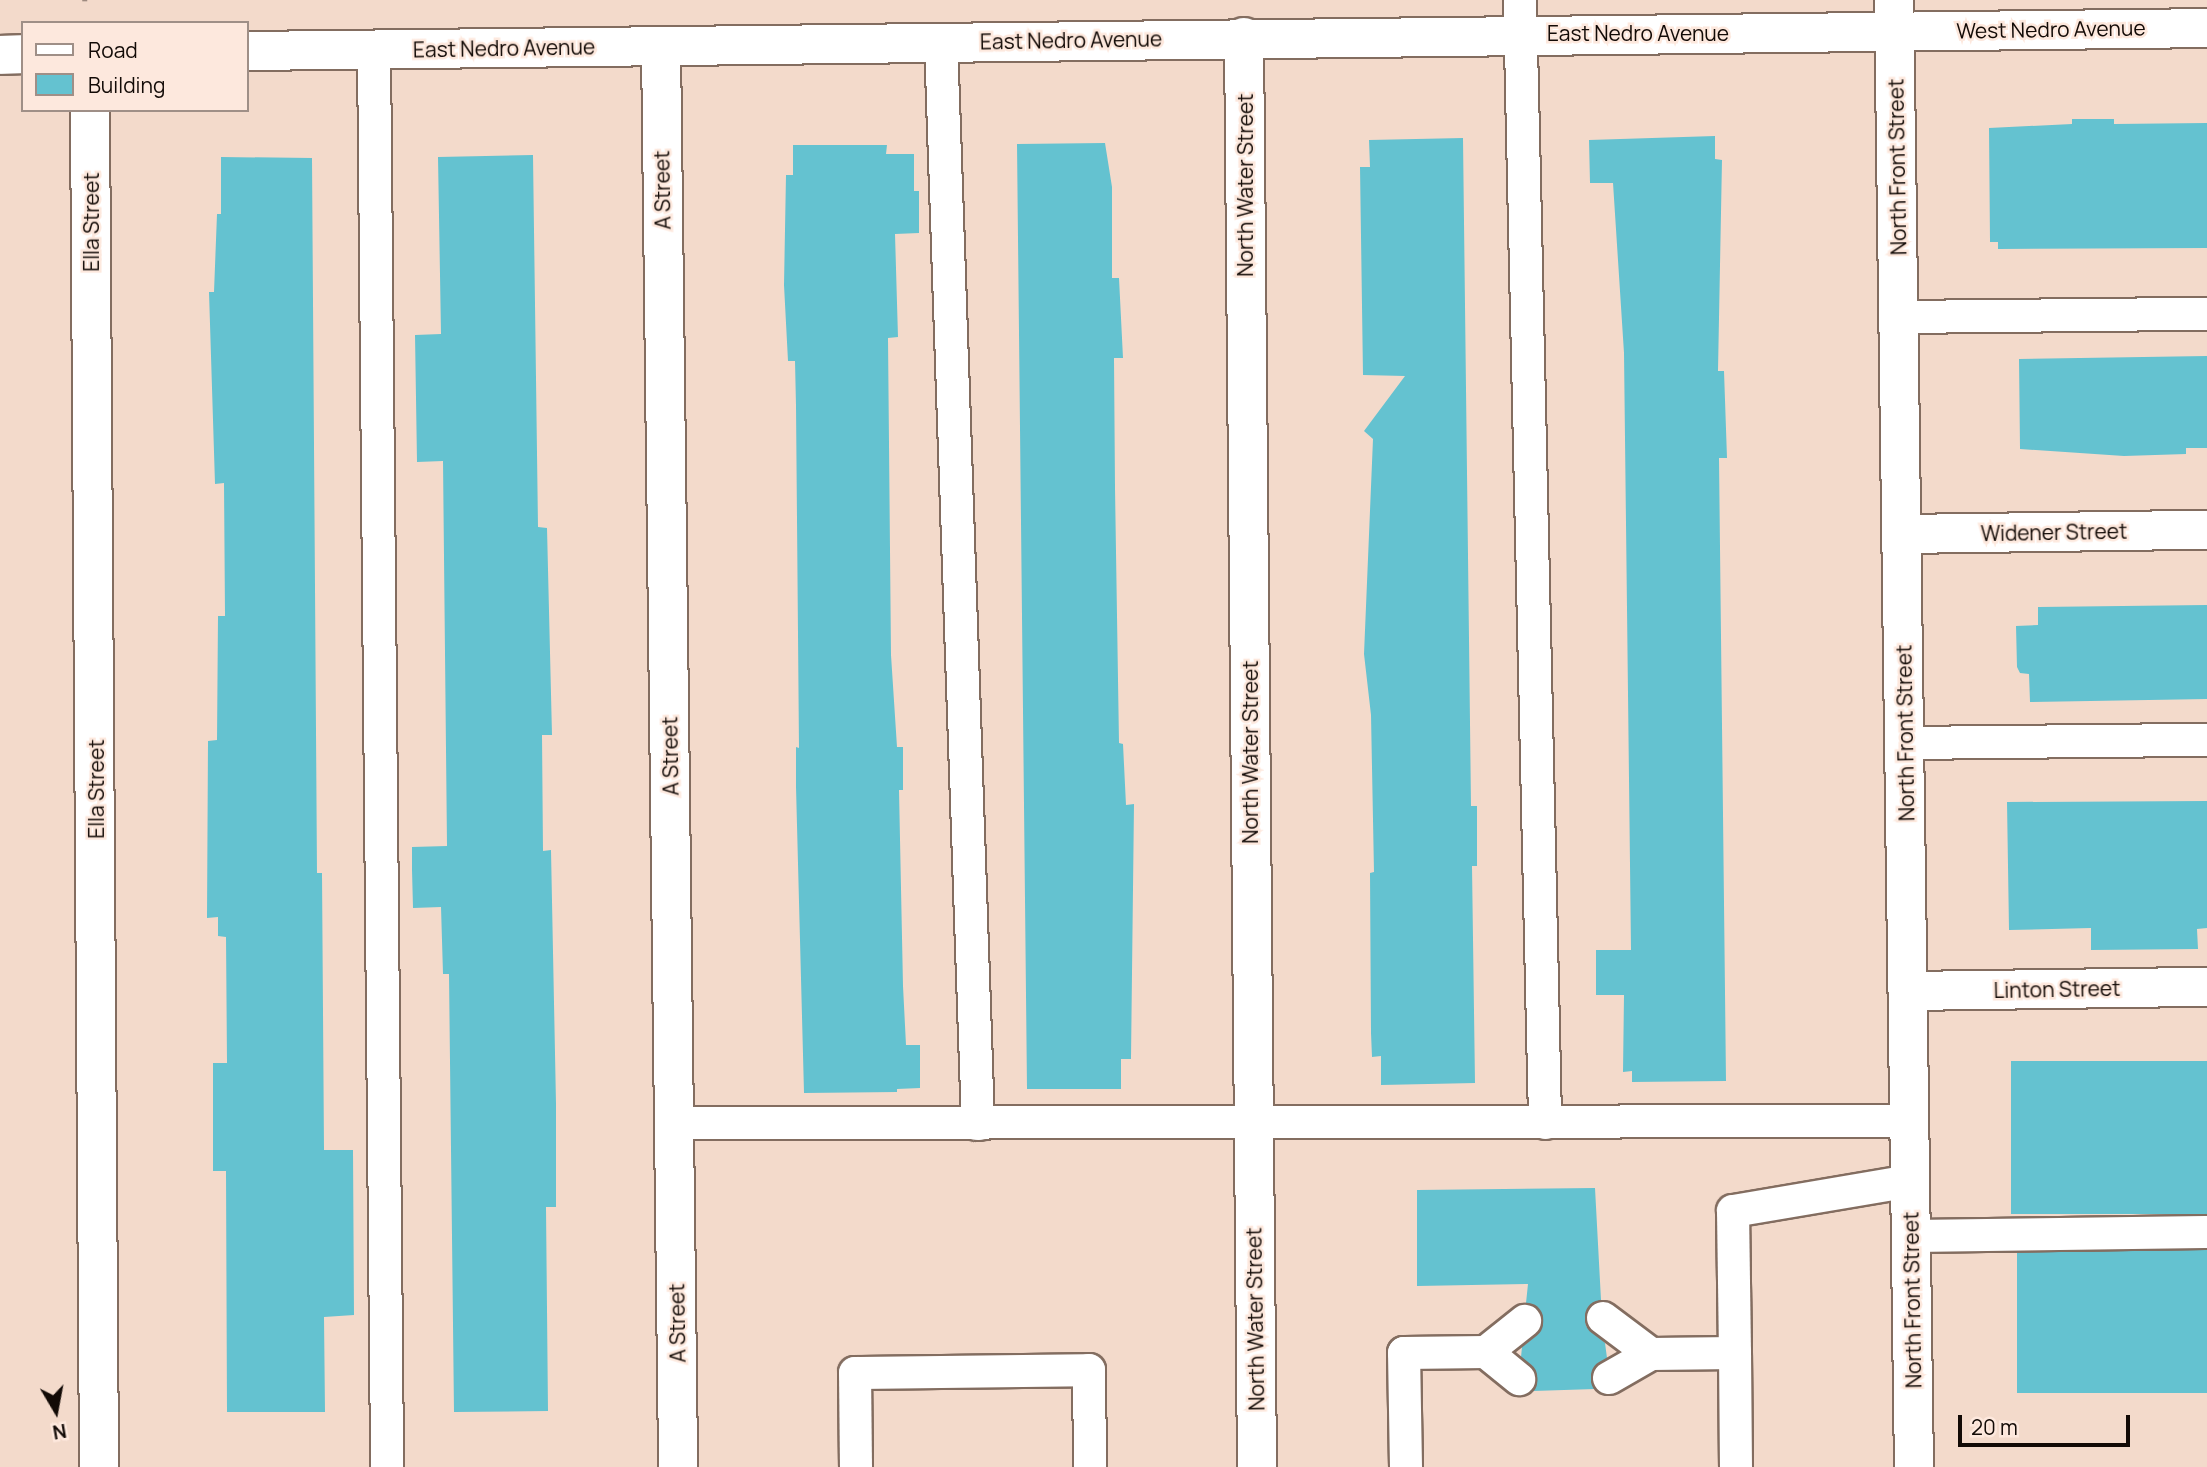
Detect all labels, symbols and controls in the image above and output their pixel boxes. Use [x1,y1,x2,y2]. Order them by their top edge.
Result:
street label: West Nedro Avenue [1956,15,2146,43]
street label: East Nedro Avenue [1547,20,1729,46]
legend [21,21,248,112]
street label: East Nedro Avenue [980,26,1162,54]
street label: East Nedro Avenue [413,34,595,62]
text: Road [88,36,138,64]
text: Building [88,71,165,99]
street label: North Front Street [1883,79,1911,255]
street label: North Water Street [1232,93,1258,277]
street label: A Street [649,150,675,230]
street label: Ella Street [78,172,104,272]
street label: Widener Street [1980,518,2128,546]
street label: North Front Street [1891,645,1919,821]
street label: North Water Street [1237,660,1263,844]
street label: A Street [657,716,683,796]
street label: Ella Street [83,739,109,839]
street label: Linton Street [1993,975,2121,1003]
street label: North Front Street [1898,1212,1926,1388]
street label: North Water Street [1241,1227,1269,1411]
street label: A Street [664,1283,690,1363]
north arrow [21,1376,91,1446]
scale bar [1962,1400,2134,1444]
text: 20 m [1971,1413,2018,1441]
text: N [51,1418,69,1446]

